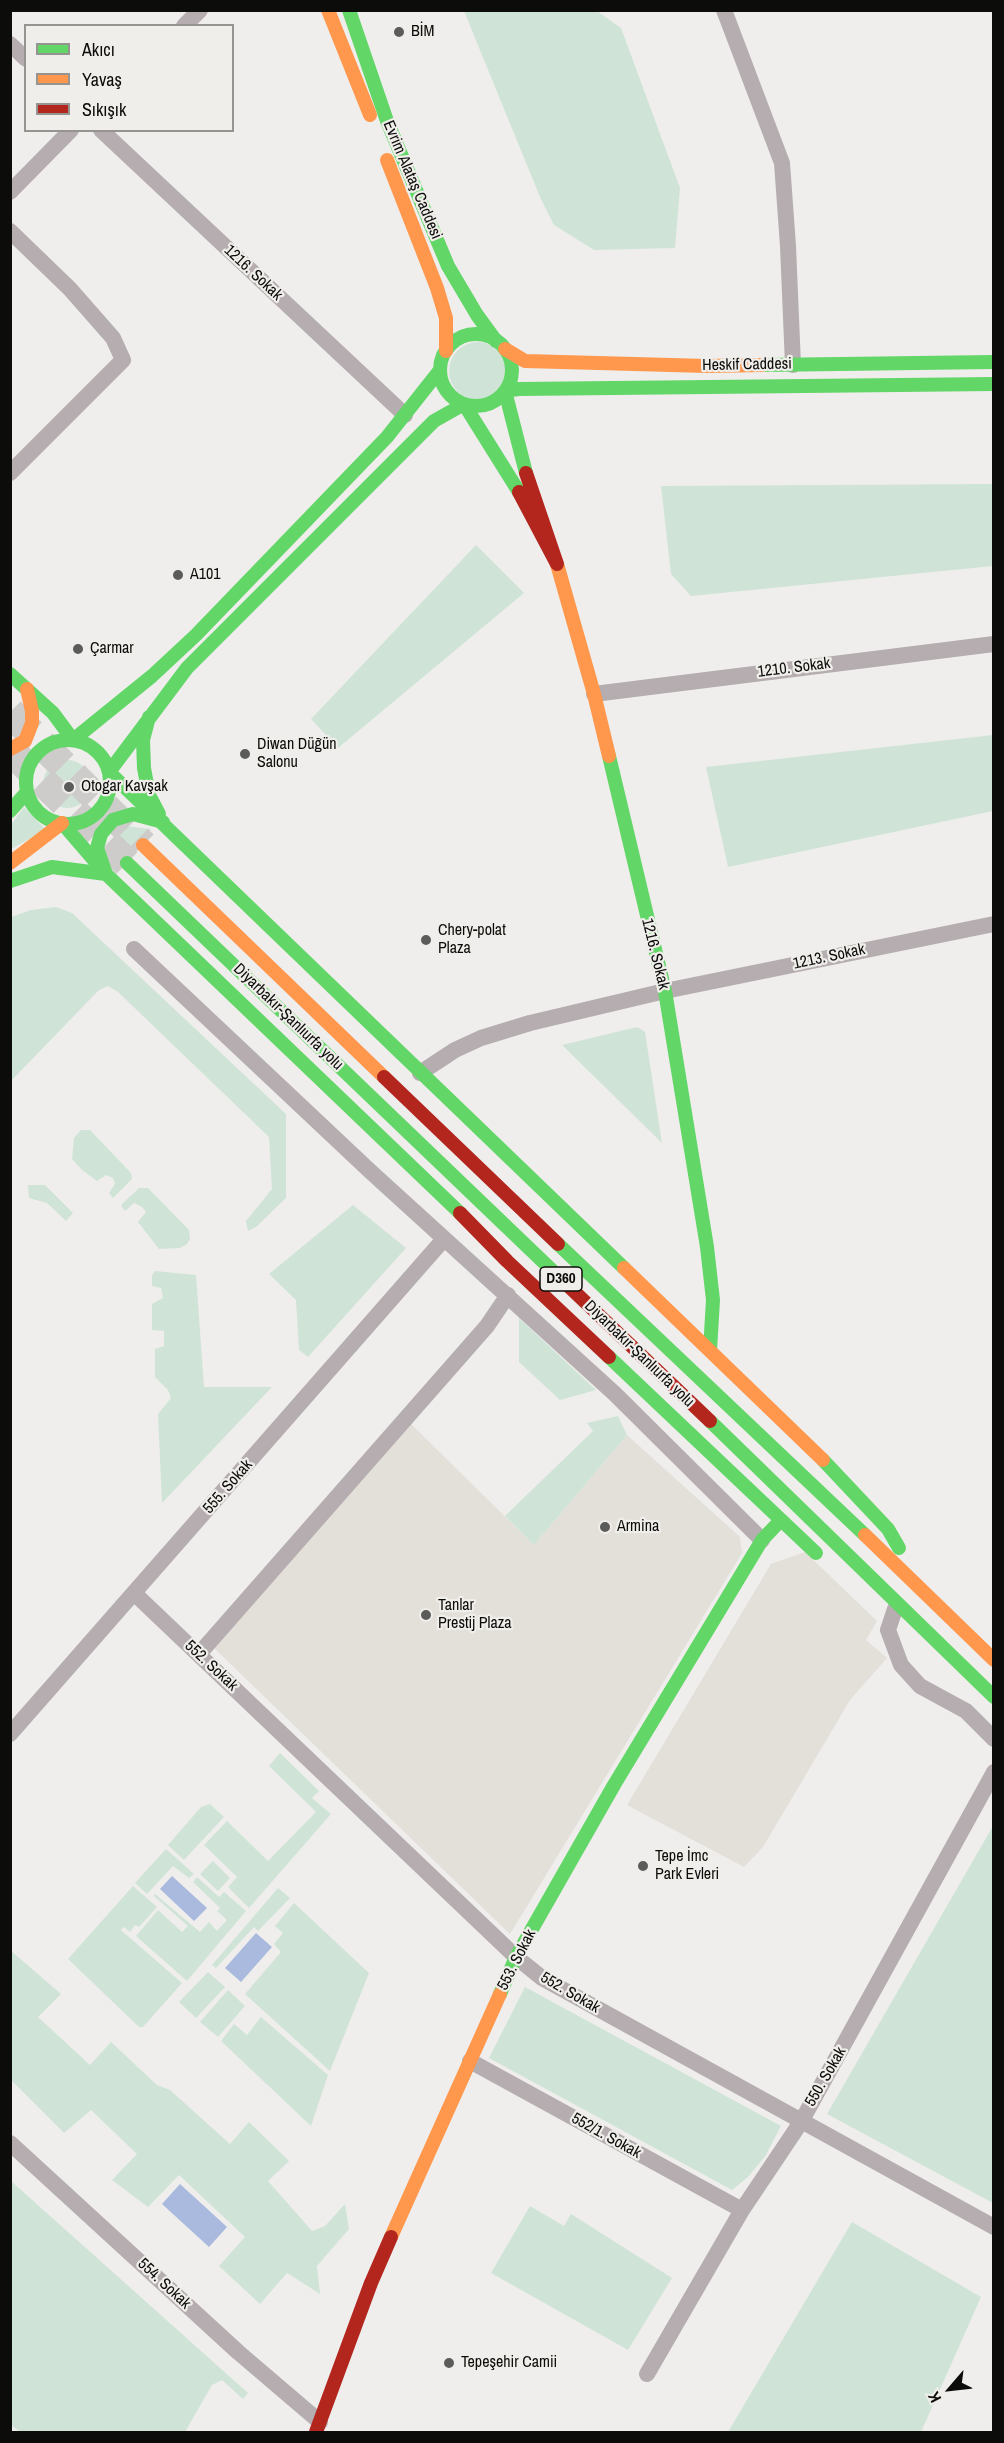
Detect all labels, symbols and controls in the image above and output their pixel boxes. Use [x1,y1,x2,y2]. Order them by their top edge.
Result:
place label: BİM [411,22,434,42]
legend [24,24,234,132]
marker: BİM [392,25,406,39]
text: Akıcı [82,37,115,62]
text: Yavaş [82,67,122,92]
text: Sıkışık [82,97,126,122]
street label: Evrim Alataş Caddesi [378,118,446,242]
street label: 1216. Sokak [220,241,286,305]
street label: Heskif Caddesi [702,355,792,375]
place label: A101 [190,565,221,585]
marker: A101 [171,568,185,582]
place label: Çarmar [90,639,134,659]
marker: Çarmar [71,642,85,656]
street label: 1210. Sokak [757,654,831,682]
place label: Diwan Düğün Salonu [257,735,336,773]
marker: Diwan Düğün Salonu [238,747,252,761]
place label: Otogar Kavşak [81,777,168,797]
marker: Otogar Kavşak [62,780,76,794]
street label: 1216. Sokak [637,916,673,992]
place label: Chery-polat Plaza [438,921,506,959]
marker: Chery-polat Plaza [419,933,433,947]
street label: 1213. Sokak [791,940,867,974]
street label: Diyarbakır-Şanlıurfa yolu [229,960,347,1074]
road number: D360 [540,1267,582,1291]
street label: Diyarbakır-Şanlıurfa yolu [580,1297,698,1411]
street label: 555. Sokak [199,1456,257,1518]
place label: Armina [617,1517,659,1537]
marker: Armina [598,1520,612,1534]
place label: Tanlar Prestij Plaza [438,1596,512,1634]
marker: Tanlar Prestij Plaza [419,1608,433,1622]
street label: 552. Sokak [180,1637,242,1695]
place label: Tepe İmc Park Evleri [655,1847,719,1885]
marker: Tepe İmc Park Evleri [636,1859,650,1873]
street label: 553. Sokak [494,1926,540,1994]
street label: 552. Sokak [537,1968,603,2018]
street label: 550. Sokak [801,2044,851,2110]
street label: 552/1. Sokak [568,2109,644,2163]
street label: 554. Sokak [133,2255,195,2313]
place label: Tepeşehir Camii [461,2353,557,2373]
marker: Tepeşehir Camii [442,2356,456,2370]
north arrow [920,2359,980,2419]
text: K [922,2388,946,2407]

